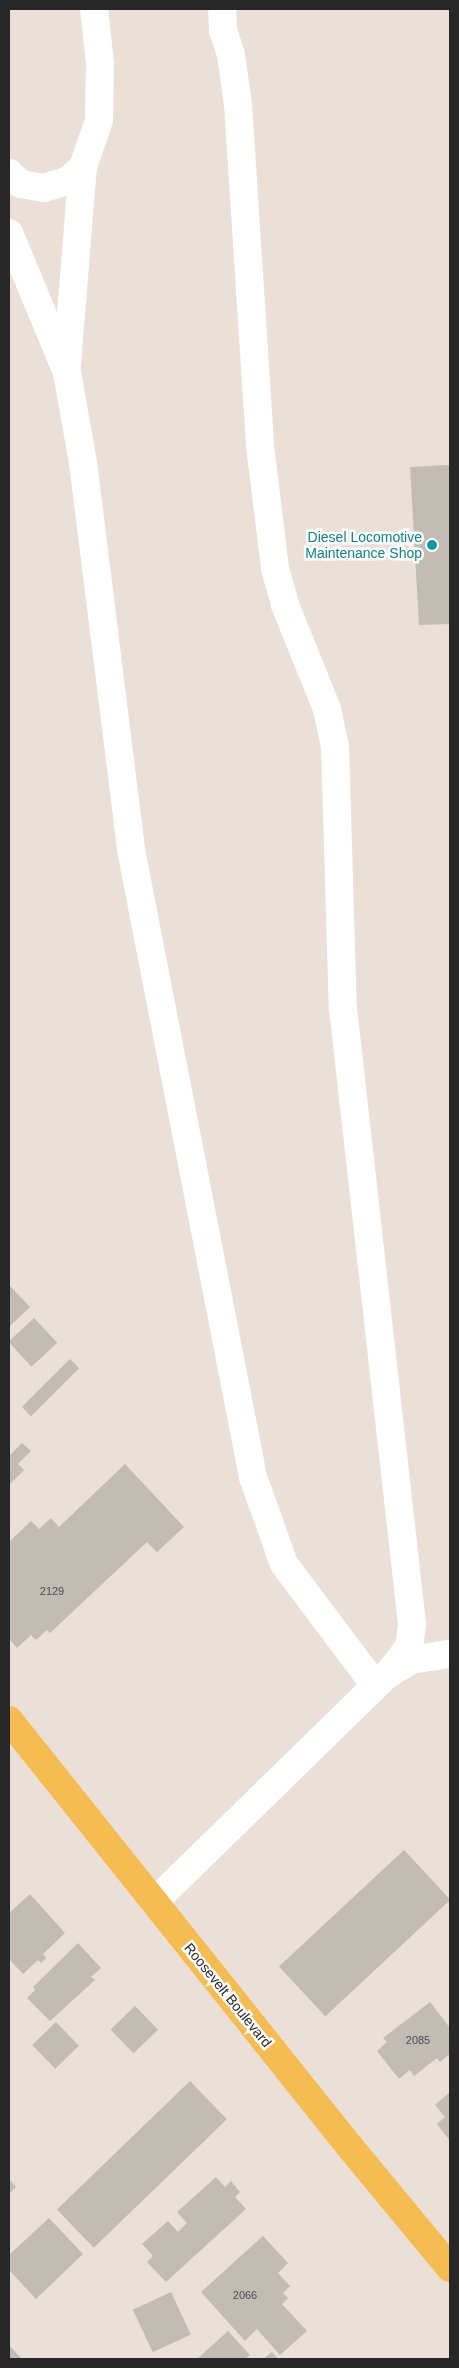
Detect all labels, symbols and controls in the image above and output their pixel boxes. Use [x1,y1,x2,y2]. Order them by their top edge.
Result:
place label: Diesel Locomotive Maintenance Shop [305,529,422,562]
marker: Diesel Locomotive Maintenance Shop [426,539,438,551]
house number: 2129 [40,1584,64,1598]
street label: Roosevelt Boulevard [181,1940,275,2050]
house number: 2085 [406,2033,430,2047]
house number: 2066 [233,2288,257,2302]

